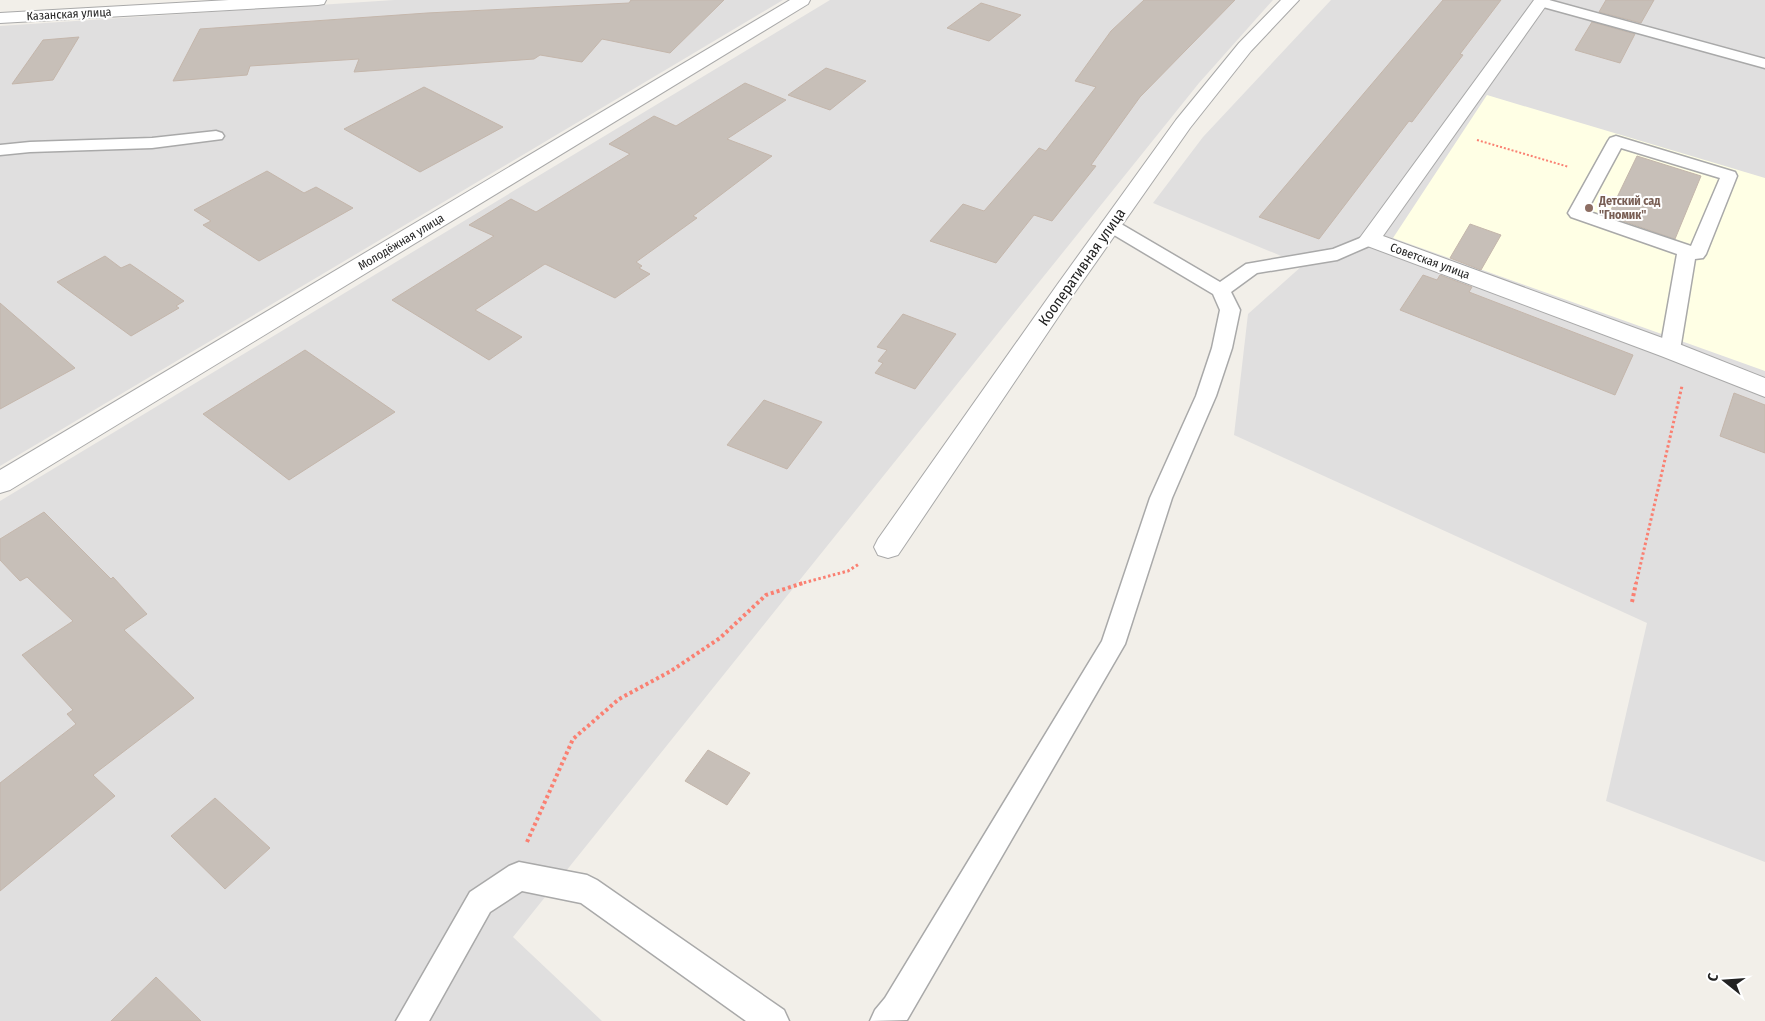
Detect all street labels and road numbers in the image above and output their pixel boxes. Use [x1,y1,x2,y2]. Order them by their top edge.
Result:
street label: Казанская улица [26,5,112,23]
street label: Кооперативная улица [1035,205,1129,329]
street label: Молодёжная улица [356,211,447,273]
street label: Советская улица [1388,240,1472,282]

